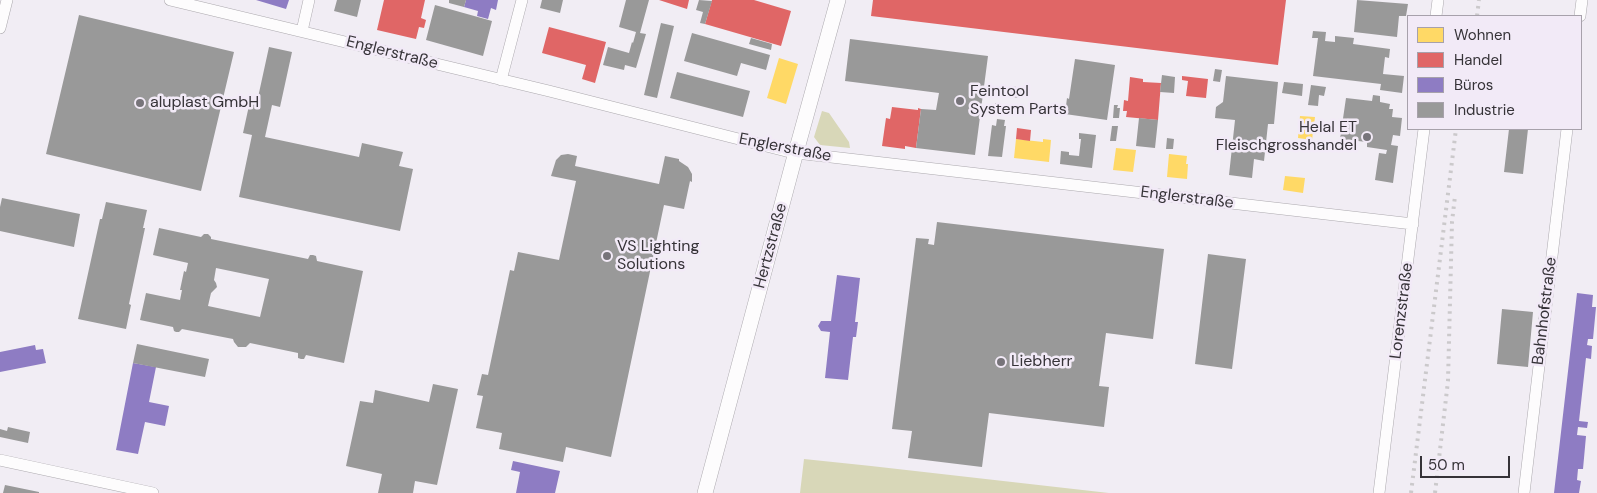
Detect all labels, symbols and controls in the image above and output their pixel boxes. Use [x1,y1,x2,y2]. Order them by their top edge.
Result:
legend [1407,15,1582,130]
text: Wohnen [1454,25,1511,45]
street label: Englerstraße [344,32,440,74]
text: Handel [1454,50,1502,70]
text: Büros [1454,75,1493,95]
place label: Feintool System Parts [970,82,1067,120]
place label: aluplast GmbH [150,93,259,113]
marker: Feintool System Parts [954,95,966,107]
marker: aluplast GmbH [134,97,146,109]
text: Industrie [1454,100,1515,120]
place label: Helal ET Fleischgrosshandel [1216,118,1357,156]
street label: Englerstraße [737,130,833,166]
marker: Helal ET Fleischgrosshandel [1361,131,1373,143]
street label: Englerstraße [1139,183,1235,213]
street label: Hertzstraße [750,201,792,291]
place label: VS Lighting Solutions [617,237,699,275]
marker: VS Lighting Solutions [601,250,613,262]
street label: Bahnhofstraße [1529,256,1561,366]
street label: Lorenzstraße [1387,262,1417,360]
place label: Liebherr [1011,352,1073,372]
marker: Liebherr [995,356,1007,368]
scale bar [1422,446,1512,478]
text: 50 m [1428,455,1465,475]

